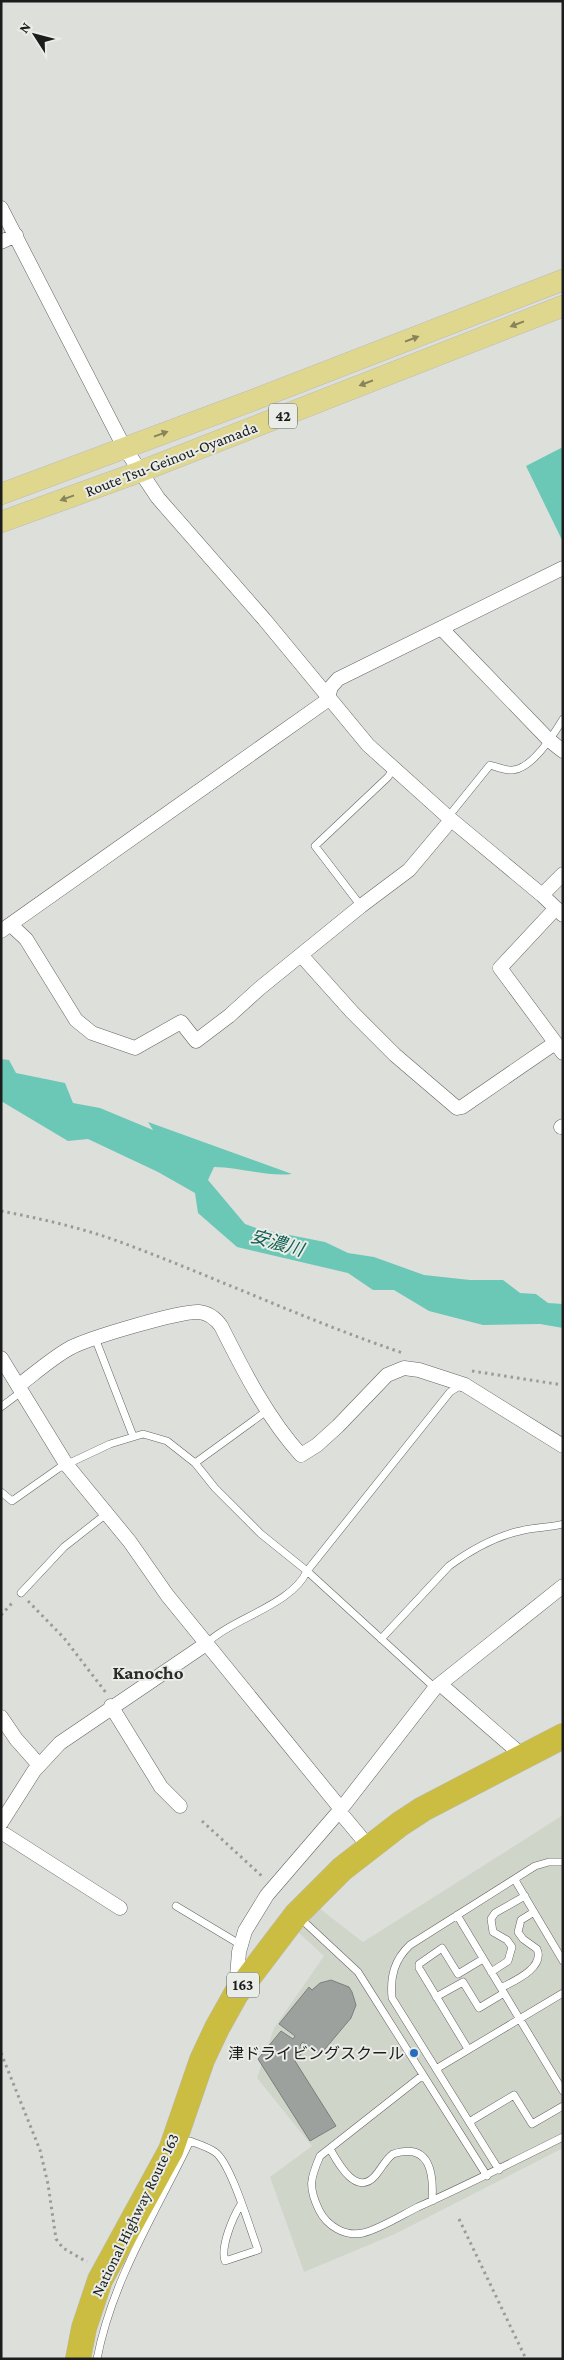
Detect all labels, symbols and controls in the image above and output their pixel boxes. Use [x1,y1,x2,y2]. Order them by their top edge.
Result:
north arrow [10,10,60,60]
text: N [15,18,34,36]
one-way arrow [509,320,524,328]
one-way arrow [404,335,419,342]
one-way arrow [359,380,373,388]
road number: 42 [269,404,297,428]
street label: Route Tsu-Geinou-Oyamada [83,418,260,501]
one-way arrow [154,429,169,437]
one-way arrow [60,495,75,502]
water label: 安濃川 [248,1226,308,1261]
district label: Kanocho [112,1662,184,1683]
road number: 163 [227,1972,259,1998]
place label: 津ドライビングスクール [228,2045,404,2062]
marker: 津ドライビングスクール [408,2047,420,2059]
street label: National Highway Route 163 [88,2131,183,2300]

